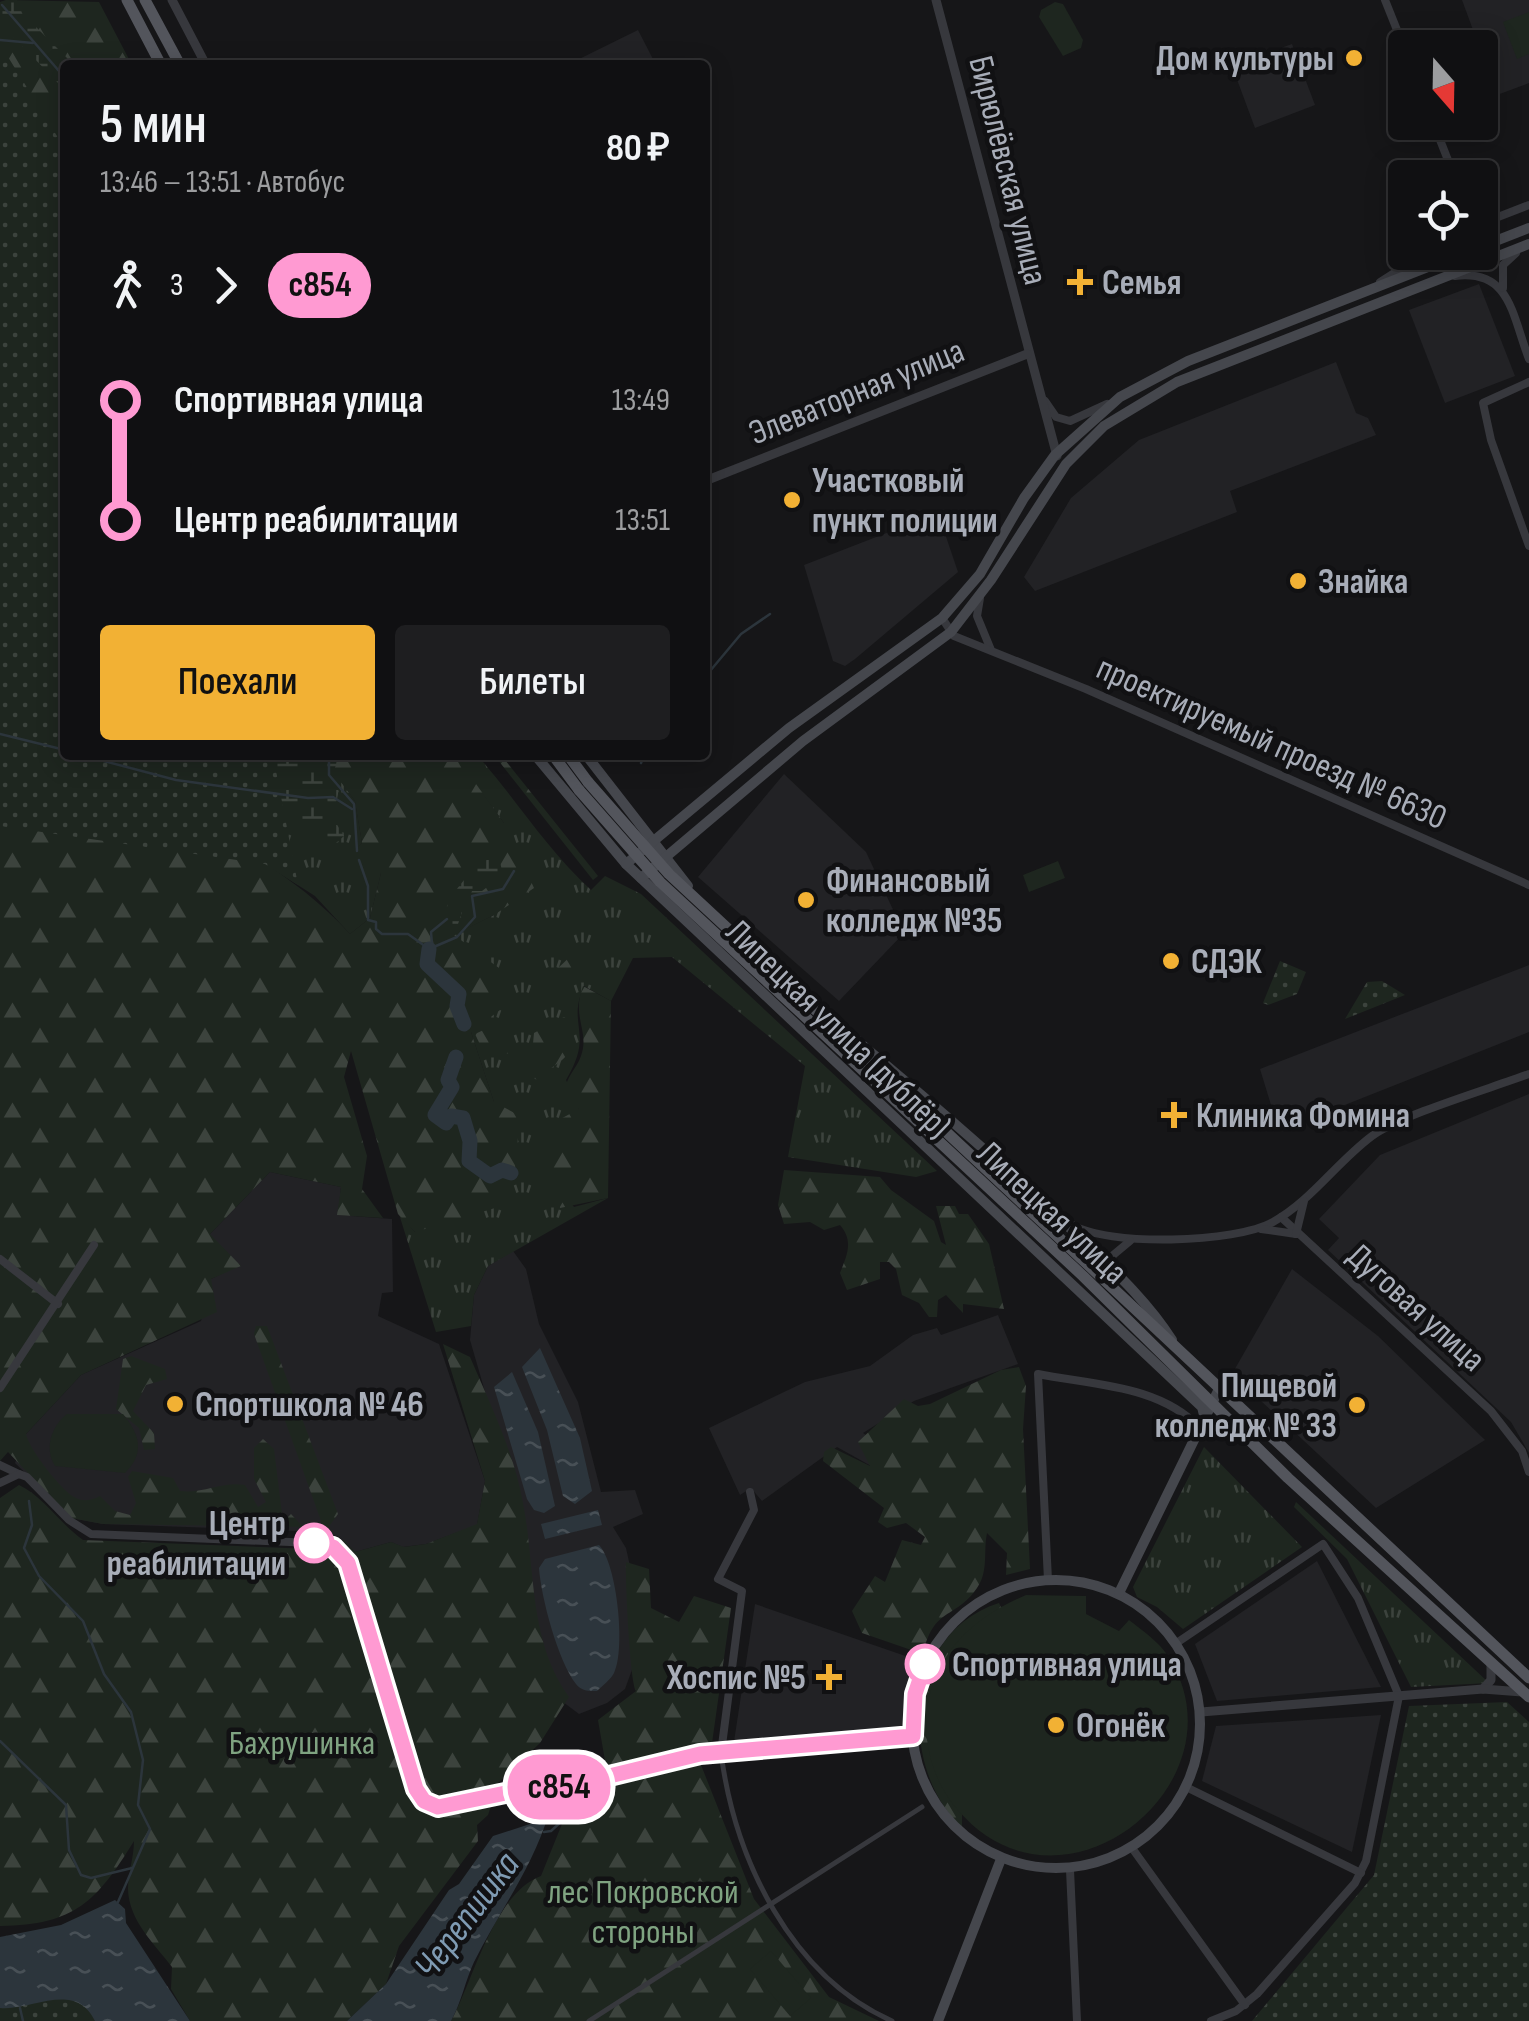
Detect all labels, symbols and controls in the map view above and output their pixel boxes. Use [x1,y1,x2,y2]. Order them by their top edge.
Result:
north arrow [1388,30,1498,140]
map controls [1388,30,1498,270]
place label: Дом культуры [1156,38,1334,81]
marker: Дом культуры [1343,47,1365,69]
street label: Бирюлёвская улица [958,51,1057,289]
text: 5 мин [100,92,207,159]
text: 80 ₽ [606,126,670,171]
button: locate [1388,160,1498,270]
text: 13:46 – 13:51 · Автобус [100,163,345,202]
icon: walk [100,258,155,313]
icon: forward [198,258,253,313]
place label: Семья [1102,262,1181,305]
text: с854 [288,264,351,307]
text: 3 [170,266,183,305]
marker: Семья [1067,269,1093,295]
street label: Элеваторная улица [743,330,971,455]
text: Спортивная улица [174,378,424,423]
text: 13:49 [612,381,670,420]
place label: Участковый пункт полиции [812,460,998,543]
marker: Участковый пункт полиции [781,489,803,511]
text: Центр реабилитации [174,498,458,543]
text: 13:51 [615,501,670,540]
place label: Знайка [1318,561,1408,604]
marker: Знайка [1287,570,1309,592]
button: Поехали [100,625,375,740]
button: Билеты [395,625,670,740]
street label: проектируемый проезд № 6630 [1090,647,1453,840]
place label: Финансовый колледж №35 [826,860,1002,943]
marker: Финансовый колледж №35 [795,889,817,911]
street label: Липецкая улица (дублёр) [717,911,959,1147]
place label: СДЭК [1191,941,1263,984]
marker: СДЭК [1160,950,1182,972]
place label: Клиника Фомина [1196,1095,1410,1138]
marker: Клиника Фомина [1161,1102,1187,1128]
street label: Липецкая улица [968,1132,1136,1294]
street label: Дуговая улица [1338,1235,1494,1381]
place label: Пищевой колледж № 33 [1155,1365,1337,1448]
place label: Спортшкола № 46 [195,1384,424,1427]
marker: Спортшкола № 46 [164,1393,186,1415]
marker: Пищевой колледж № 33 [1346,1394,1368,1416]
place label: Центр реабилитации [107,1503,286,1586]
marker: Центр реабилитации [295,1524,333,1562]
place label: Спортивная улица [952,1644,1182,1687]
marker: Спортивная улица [906,1645,944,1683]
place label: Хоспис №5 [666,1657,806,1700]
marker: Хоспис №5 [816,1664,842,1690]
place label: Огонёк [1076,1705,1166,1748]
marker: Огонёк [1045,1714,1067,1736]
park label: Бахрушинка [229,1722,375,1765]
line badge: с854 [489,1754,629,1820]
text: с854 [528,1766,590,1809]
water label: Черепишка [405,1844,529,1988]
park label: лес Покровской стороны [547,1871,739,1954]

